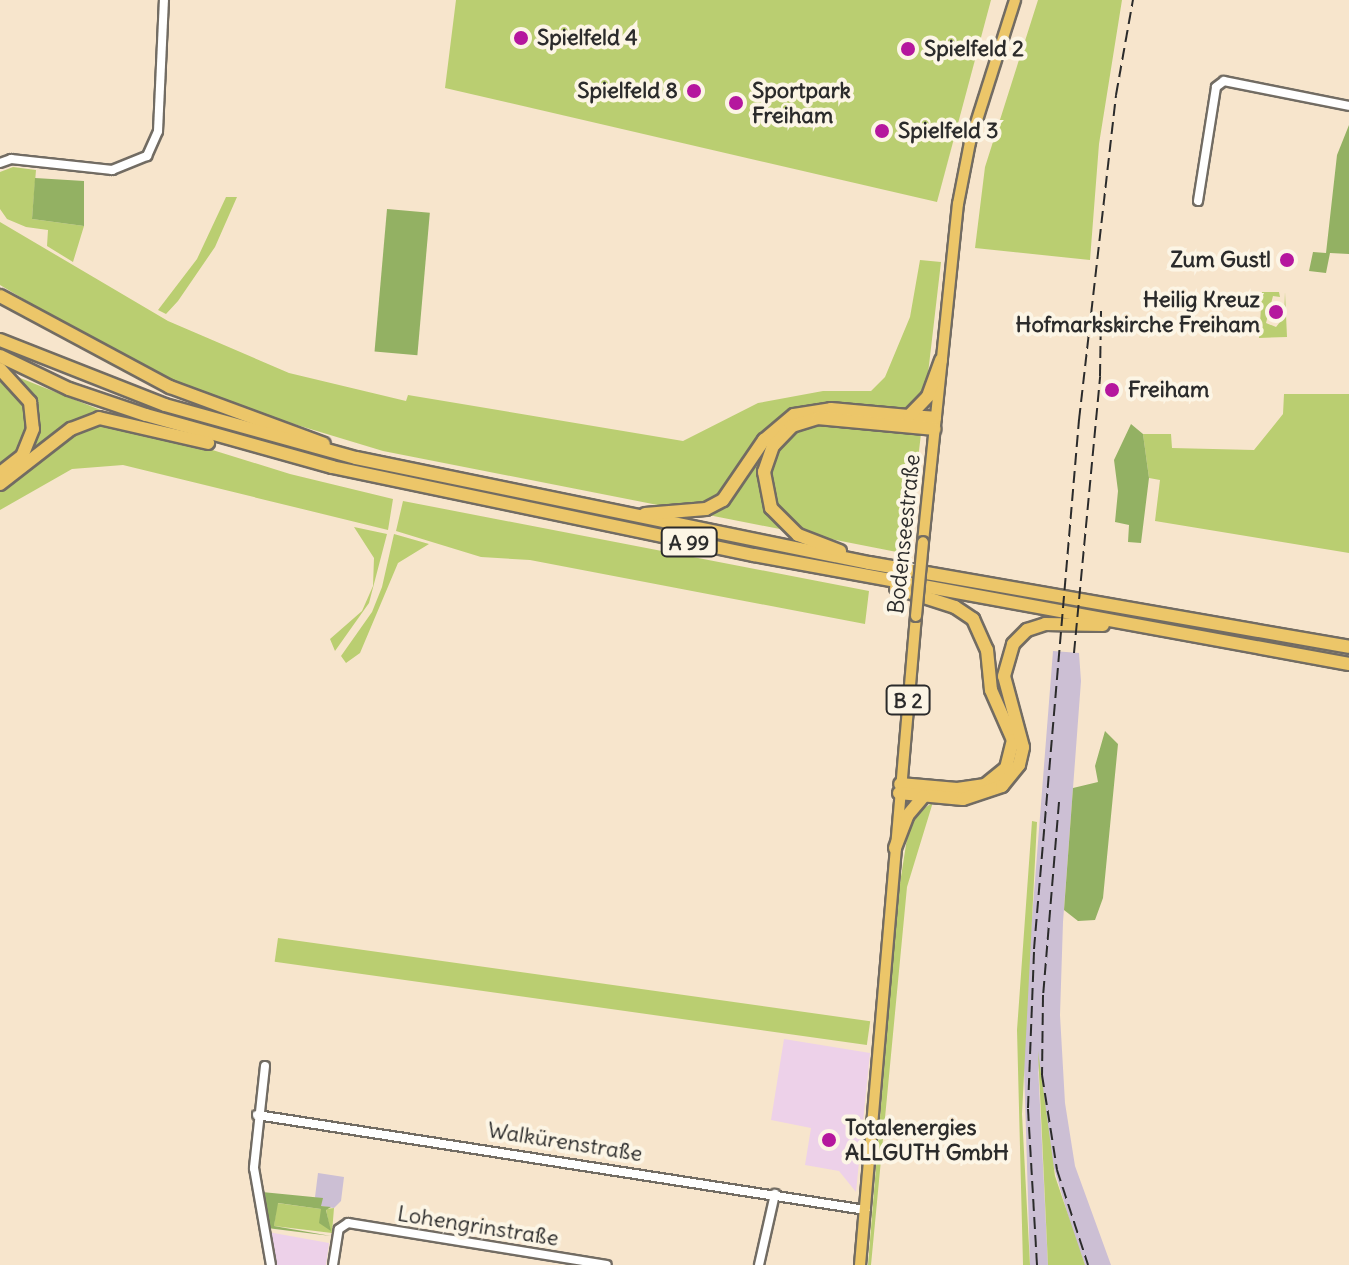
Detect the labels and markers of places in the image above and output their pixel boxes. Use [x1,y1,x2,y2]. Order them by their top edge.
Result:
place label: Spielfeld 4 [537,25,638,51]
marker: Spielfeld 4 [512,29,530,47]
place label: Spielfeld 2 [924,36,1024,62]
marker: Spielfeld 2 [899,40,917,58]
place label: Sportpark Freiham [752,77,851,128]
place label: Spielfeld 8 [577,78,678,104]
marker: Spielfeld 8 [685,82,703,100]
marker: Sportpark Freiham [727,94,745,112]
place label: Spielfeld 3 [898,118,999,144]
marker: Spielfeld 3 [873,122,891,140]
place label: Zum Gustl [1171,247,1271,273]
marker: Zum Gustl [1278,251,1296,269]
place label: Heilig Kreuz Hofmarkskirche Freiham [1016,286,1260,338]
marker: Heilig Kreuz Hofmarkskirche Freiham [1267,303,1285,321]
place label: Freiham [1128,377,1209,403]
marker: Freiham [1103,381,1121,399]
place label: Totalenergies ALLGUTH GmbH [845,1114,1009,1166]
marker: Totalenergies ALLGUTH GmbH [820,1131,838,1149]

